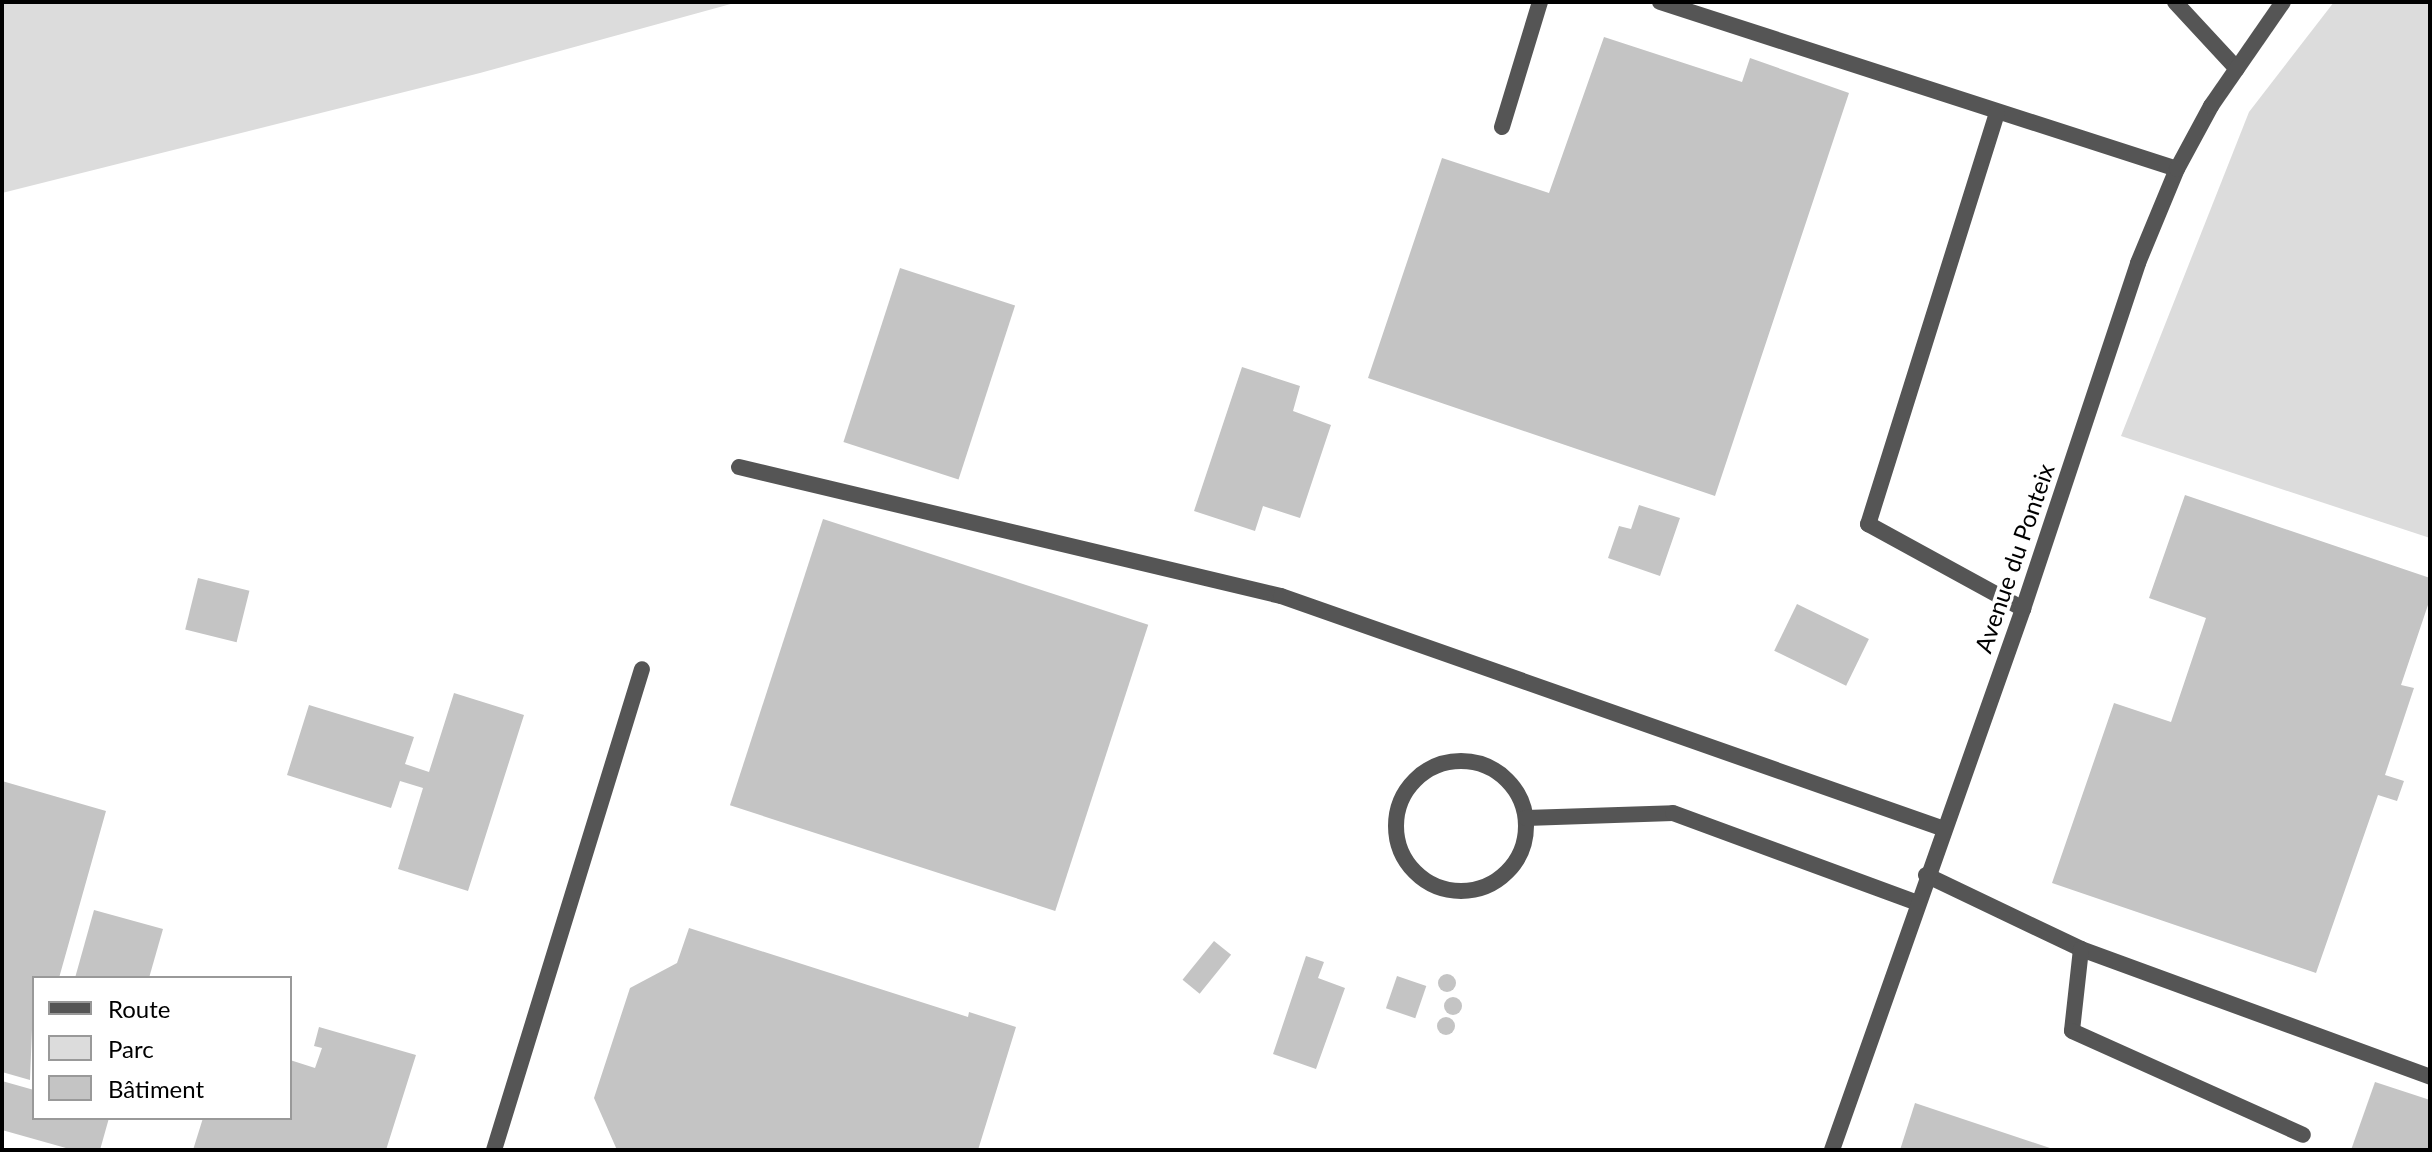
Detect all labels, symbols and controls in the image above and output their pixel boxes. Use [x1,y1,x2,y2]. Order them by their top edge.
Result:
street label: Avenue du Ponteix [1968,460,2060,656]
legend [32,976,292,1120]
text: Route [108,994,170,1023]
text: Parc [108,1034,154,1063]
text: Bâtiment [108,1074,204,1103]

